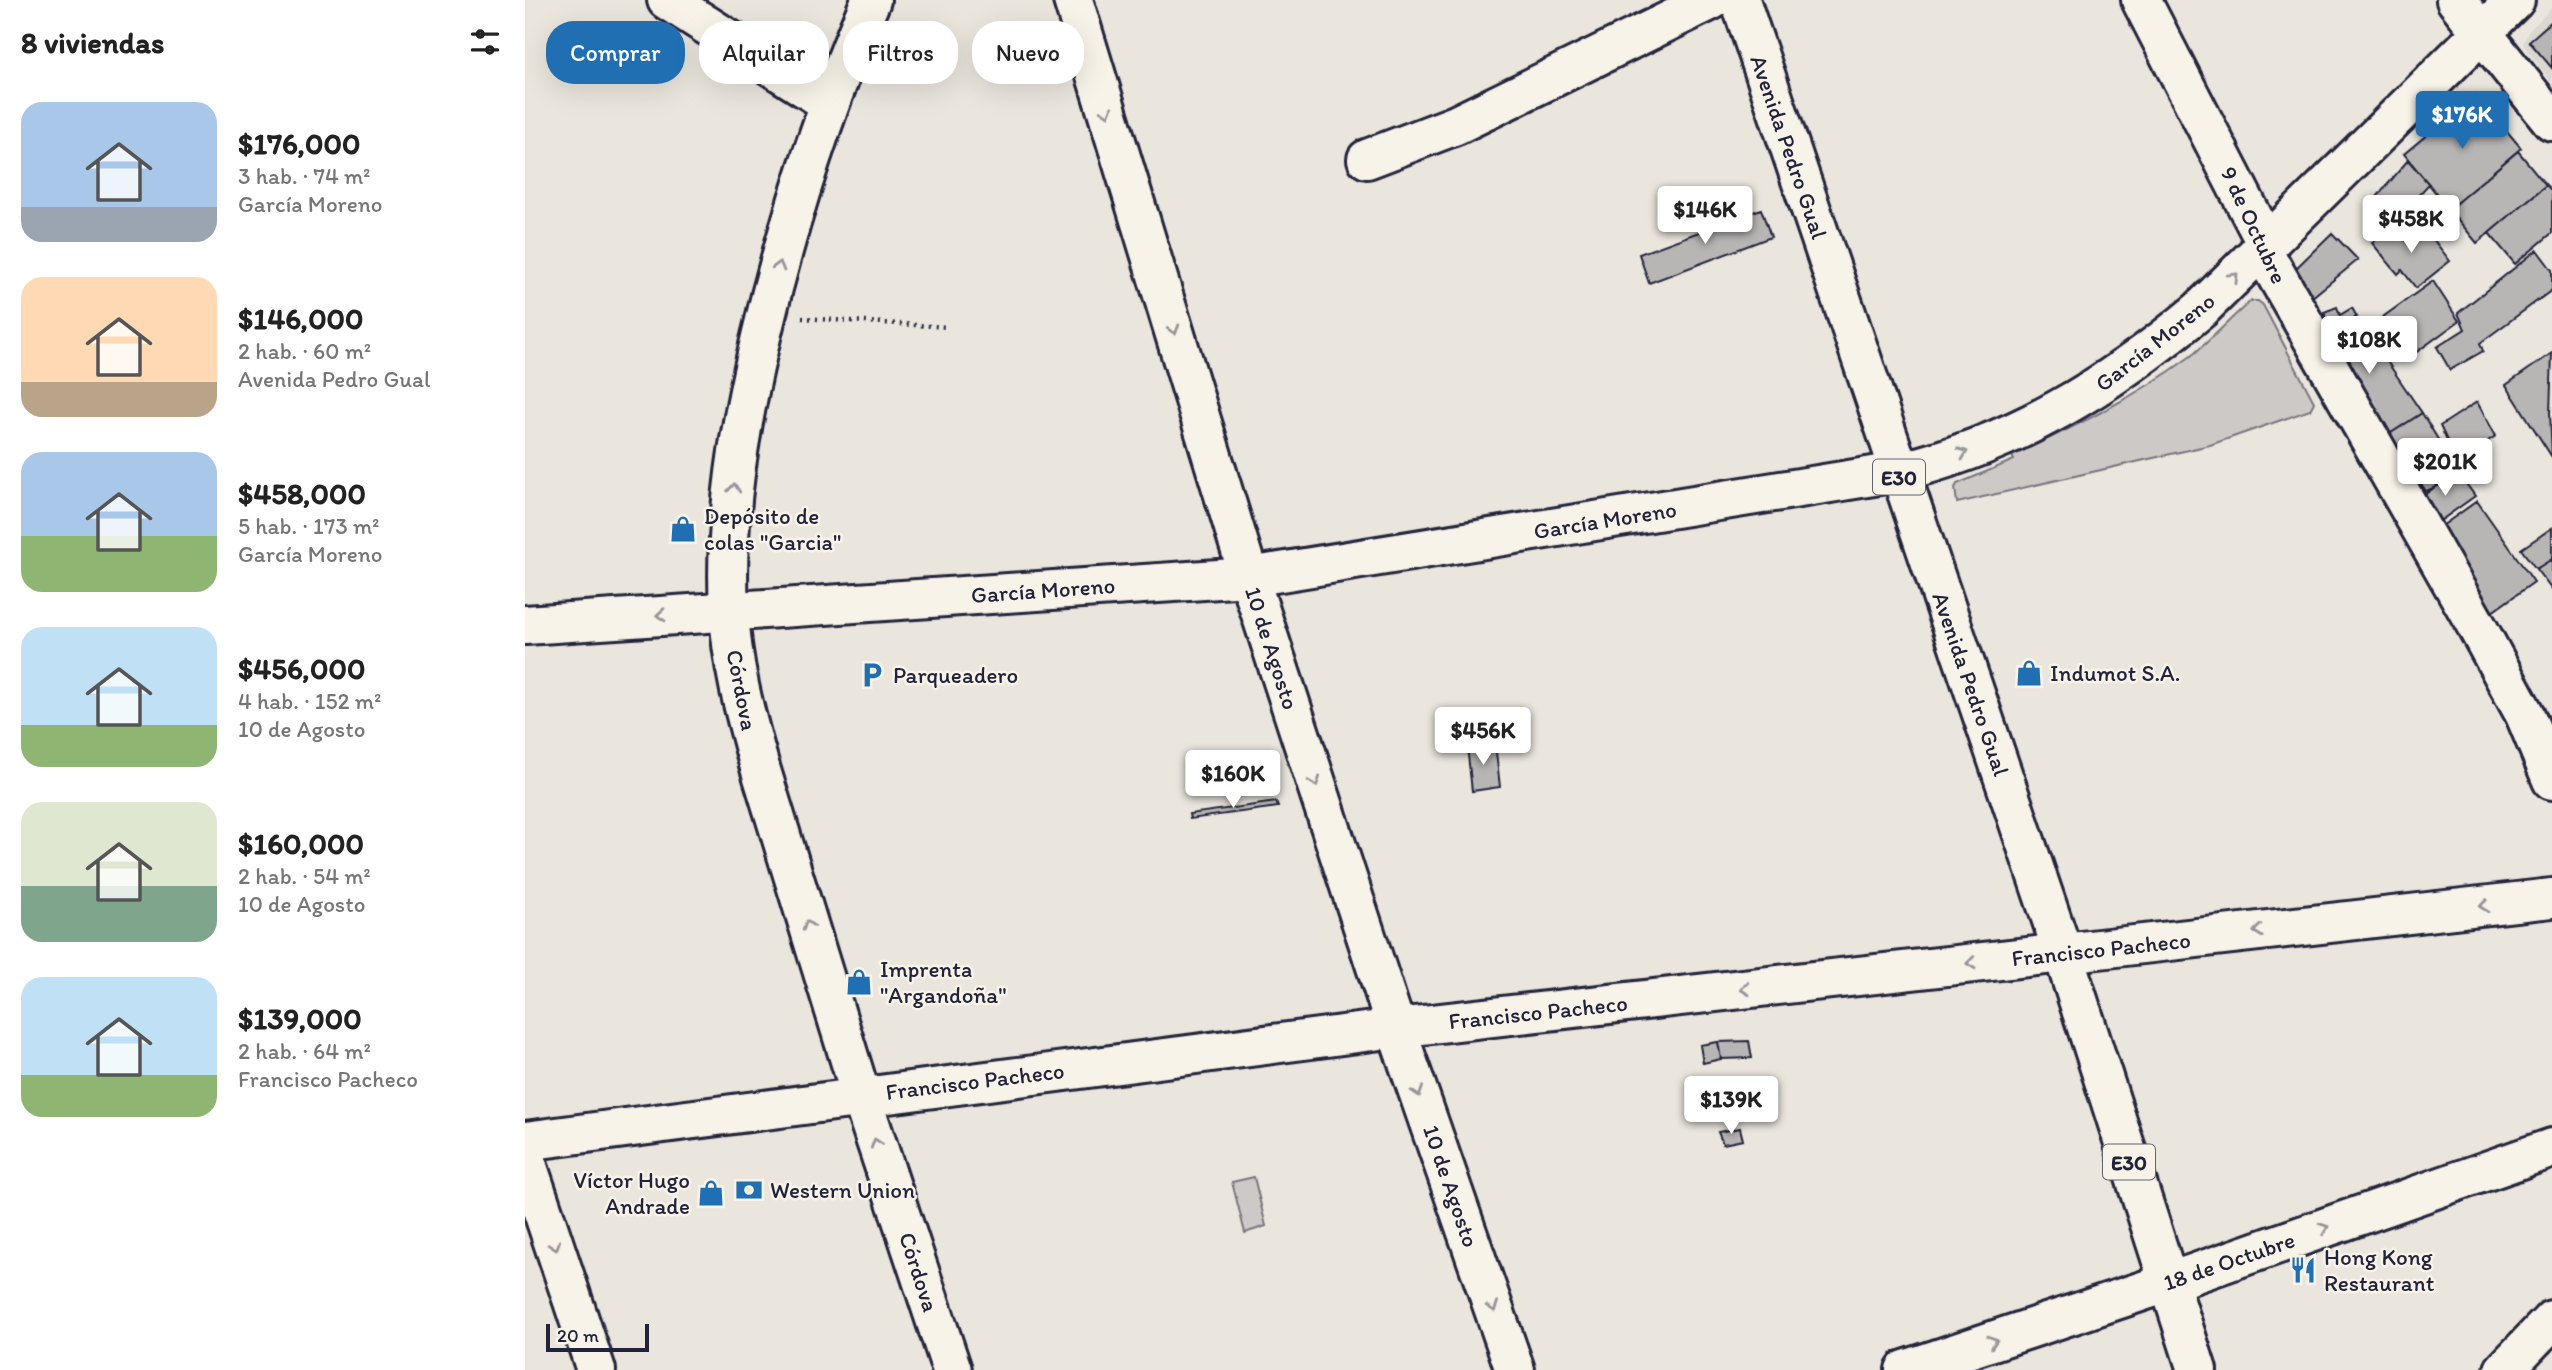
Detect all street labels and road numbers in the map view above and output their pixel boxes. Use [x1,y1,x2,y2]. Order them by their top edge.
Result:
street label: Avenida Pedro Gual [1744,51,1834,243]
street label: 9 de Octubre [2215,162,2293,288]
street label: García Moreno [2089,287,2221,397]
road number: E30 [1873,460,1925,494]
street label: García Moreno [1532,495,1678,545]
street label: García Moreno [970,571,1116,609]
street label: 10 de Agosto [1239,583,1305,713]
street label: Avenida Pedro Gual [1926,588,2016,780]
street label: Córdova [720,647,764,733]
street label: Francisco Pacheco [2010,926,2192,972]
street label: Francisco Pacheco [1447,989,1629,1035]
street label: Francisco Pacheco [884,1056,1066,1106]
street label: 10 de Agosto [1417,1121,1485,1251]
road number: E30 [2103,1144,2155,1180]
street label: 18 de Octubre [2160,1225,2298,1297]
street label: Córdova [893,1229,945,1315]

